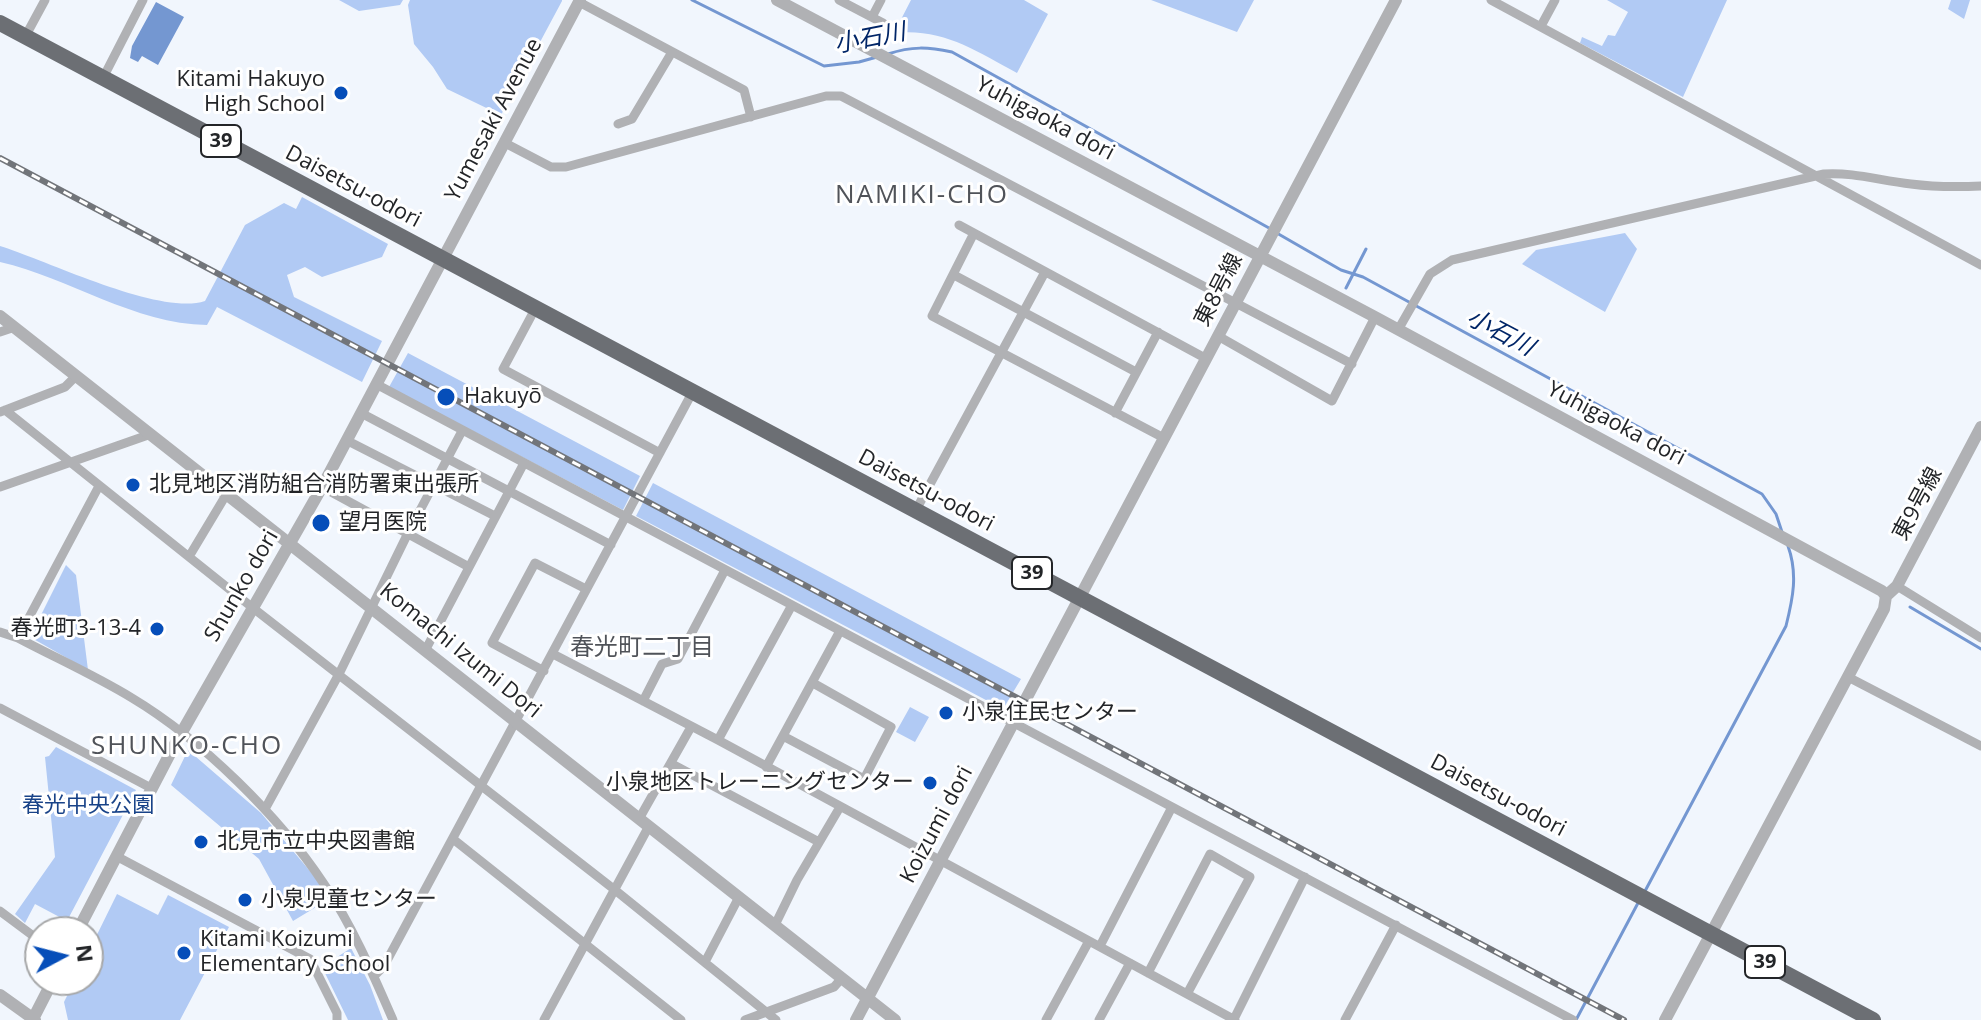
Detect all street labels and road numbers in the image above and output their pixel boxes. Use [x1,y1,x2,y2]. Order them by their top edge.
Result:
street label: Yumesaki Avenue [440,34,548,206]
street label: Yuhigaoka dori [971,71,1119,167]
road number: 39 [201,125,241,157]
street label: Daisetsu-odori [281,140,425,234]
street label: 東8号線 [1189,249,1249,331]
street label: Yuhigaoka dori [1542,376,1690,472]
street label: Daisetsu-odori [854,444,998,538]
street label: 東9号線 [1888,463,1948,545]
street label: Shunko dori [199,526,285,646]
road number: 39 [1012,557,1052,589]
street label: Komachi Izumi Dori [374,578,546,724]
street label: Daisetsu-odori [1426,749,1570,843]
street label: Koizumi dori [895,762,979,888]
road number: 39 [1745,946,1785,978]

